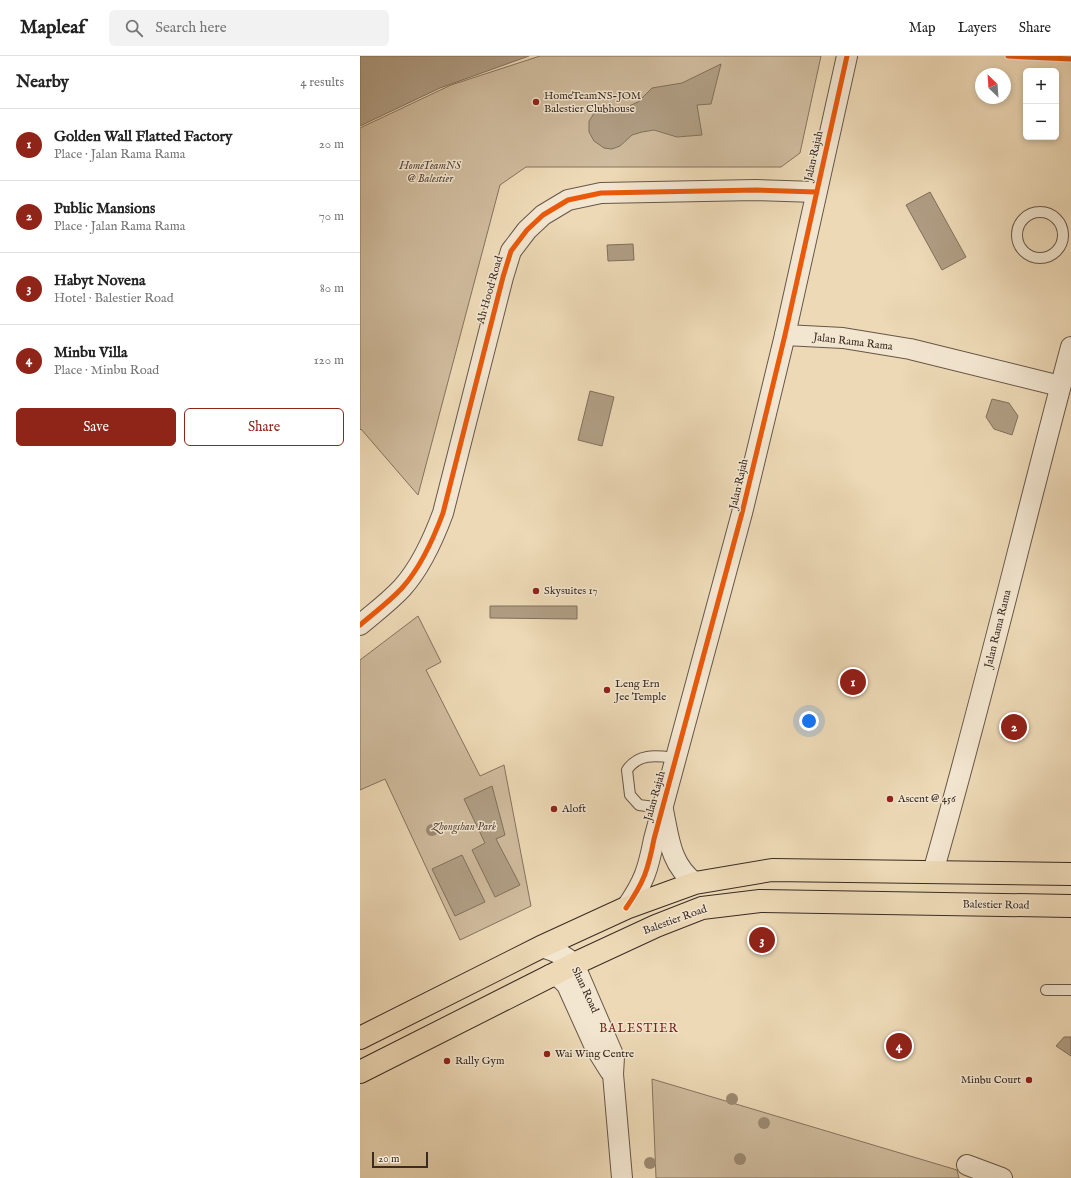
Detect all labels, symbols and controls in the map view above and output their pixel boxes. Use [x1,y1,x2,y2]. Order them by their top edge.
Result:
search box [109,10,389,46]
text: Mapleaf [20,16,85,40]
icon: search [123,17,145,39]
text: Search here [155,18,227,37]
text: Map [909,19,936,37]
text: Layers [958,19,997,37]
text: Share [1019,19,1051,37]
north arrow [975,68,1011,104]
map controls [1023,68,1059,140]
button: + [1023,68,1059,104]
text: Nearby [16,72,69,93]
text: 4 results [300,74,344,91]
place label: HomeTeamNS-JOM Balestier Clubhouse [544,89,642,116]
marker: HomeTeamNS-JOM Balestier Clubhouse [531,97,541,107]
button: − [1023,104,1059,140]
text: Golden Wall Flatted Factory [54,127,232,146]
street label: Jalan Rajah [801,129,827,185]
text: 1 [27,136,31,153]
text: 20 m [319,136,344,153]
text: Place · Jalan Rama Rama [54,146,185,163]
park label: HomeTeamNS @ Balestier [398,159,462,186]
text: Public Mansions [54,199,155,218]
text: 2 [26,208,32,225]
text: 70 m [319,208,344,225]
text: Place · Jalan Rama Rama [54,218,185,235]
street label: Ah Hood Road [473,254,506,327]
text: Habyt Novena [54,271,145,290]
text: 3 [27,280,31,297]
text: 80 m [320,280,344,297]
text: Hotel · Balestier Road [54,290,174,307]
street label: Jalan Rama Rama [810,330,894,354]
text: Minbu Villa [54,343,128,362]
text: 4 [26,352,32,369]
text: 120 m [314,352,344,369]
text: Place · Minbu Road [54,362,159,379]
button: Save [16,408,176,446]
button: Share [184,408,344,446]
street label: Jalan Rajah [726,457,752,513]
place label: Skysuites 17 [544,584,598,598]
marker: Skysuites 17 [531,586,541,596]
street label: Jalan Rama Rama [981,588,1015,671]
pin: 1 [840,667,866,697]
place label: Leng Ern Jee Temple [613,677,666,704]
marker: Leng Ern Jee Temple [602,685,612,695]
your location [799,711,819,731]
pin: 2 [1001,712,1027,742]
street label: Jalan Rajah [641,769,669,824]
place label: Ascent @ 456 [897,792,956,806]
marker: Ascent @ 456 [885,794,895,804]
place label: Aloft [561,802,586,816]
marker: Aloft [549,804,559,814]
park label: Zhongshan Park [431,820,497,835]
street label: Balestier Road [962,897,1030,913]
street label: Balestier Road [641,902,709,938]
pin: 3 [749,925,775,955]
street label: Shan Road [568,965,602,1015]
district label: BALESTIER [599,1021,679,1036]
pin: 4 [886,1031,912,1061]
place label: Wai Wing Centre [555,1047,634,1061]
marker: Wai Wing Centre [542,1049,552,1059]
place label: Rally Gym [455,1054,505,1068]
marker: Rally Gym [442,1056,452,1066]
place label: Minbu Court [961,1073,1021,1087]
marker: Minbu Court [1024,1075,1034,1085]
scale bar [372,1150,428,1169]
text: 20 m [378,1152,399,1166]

